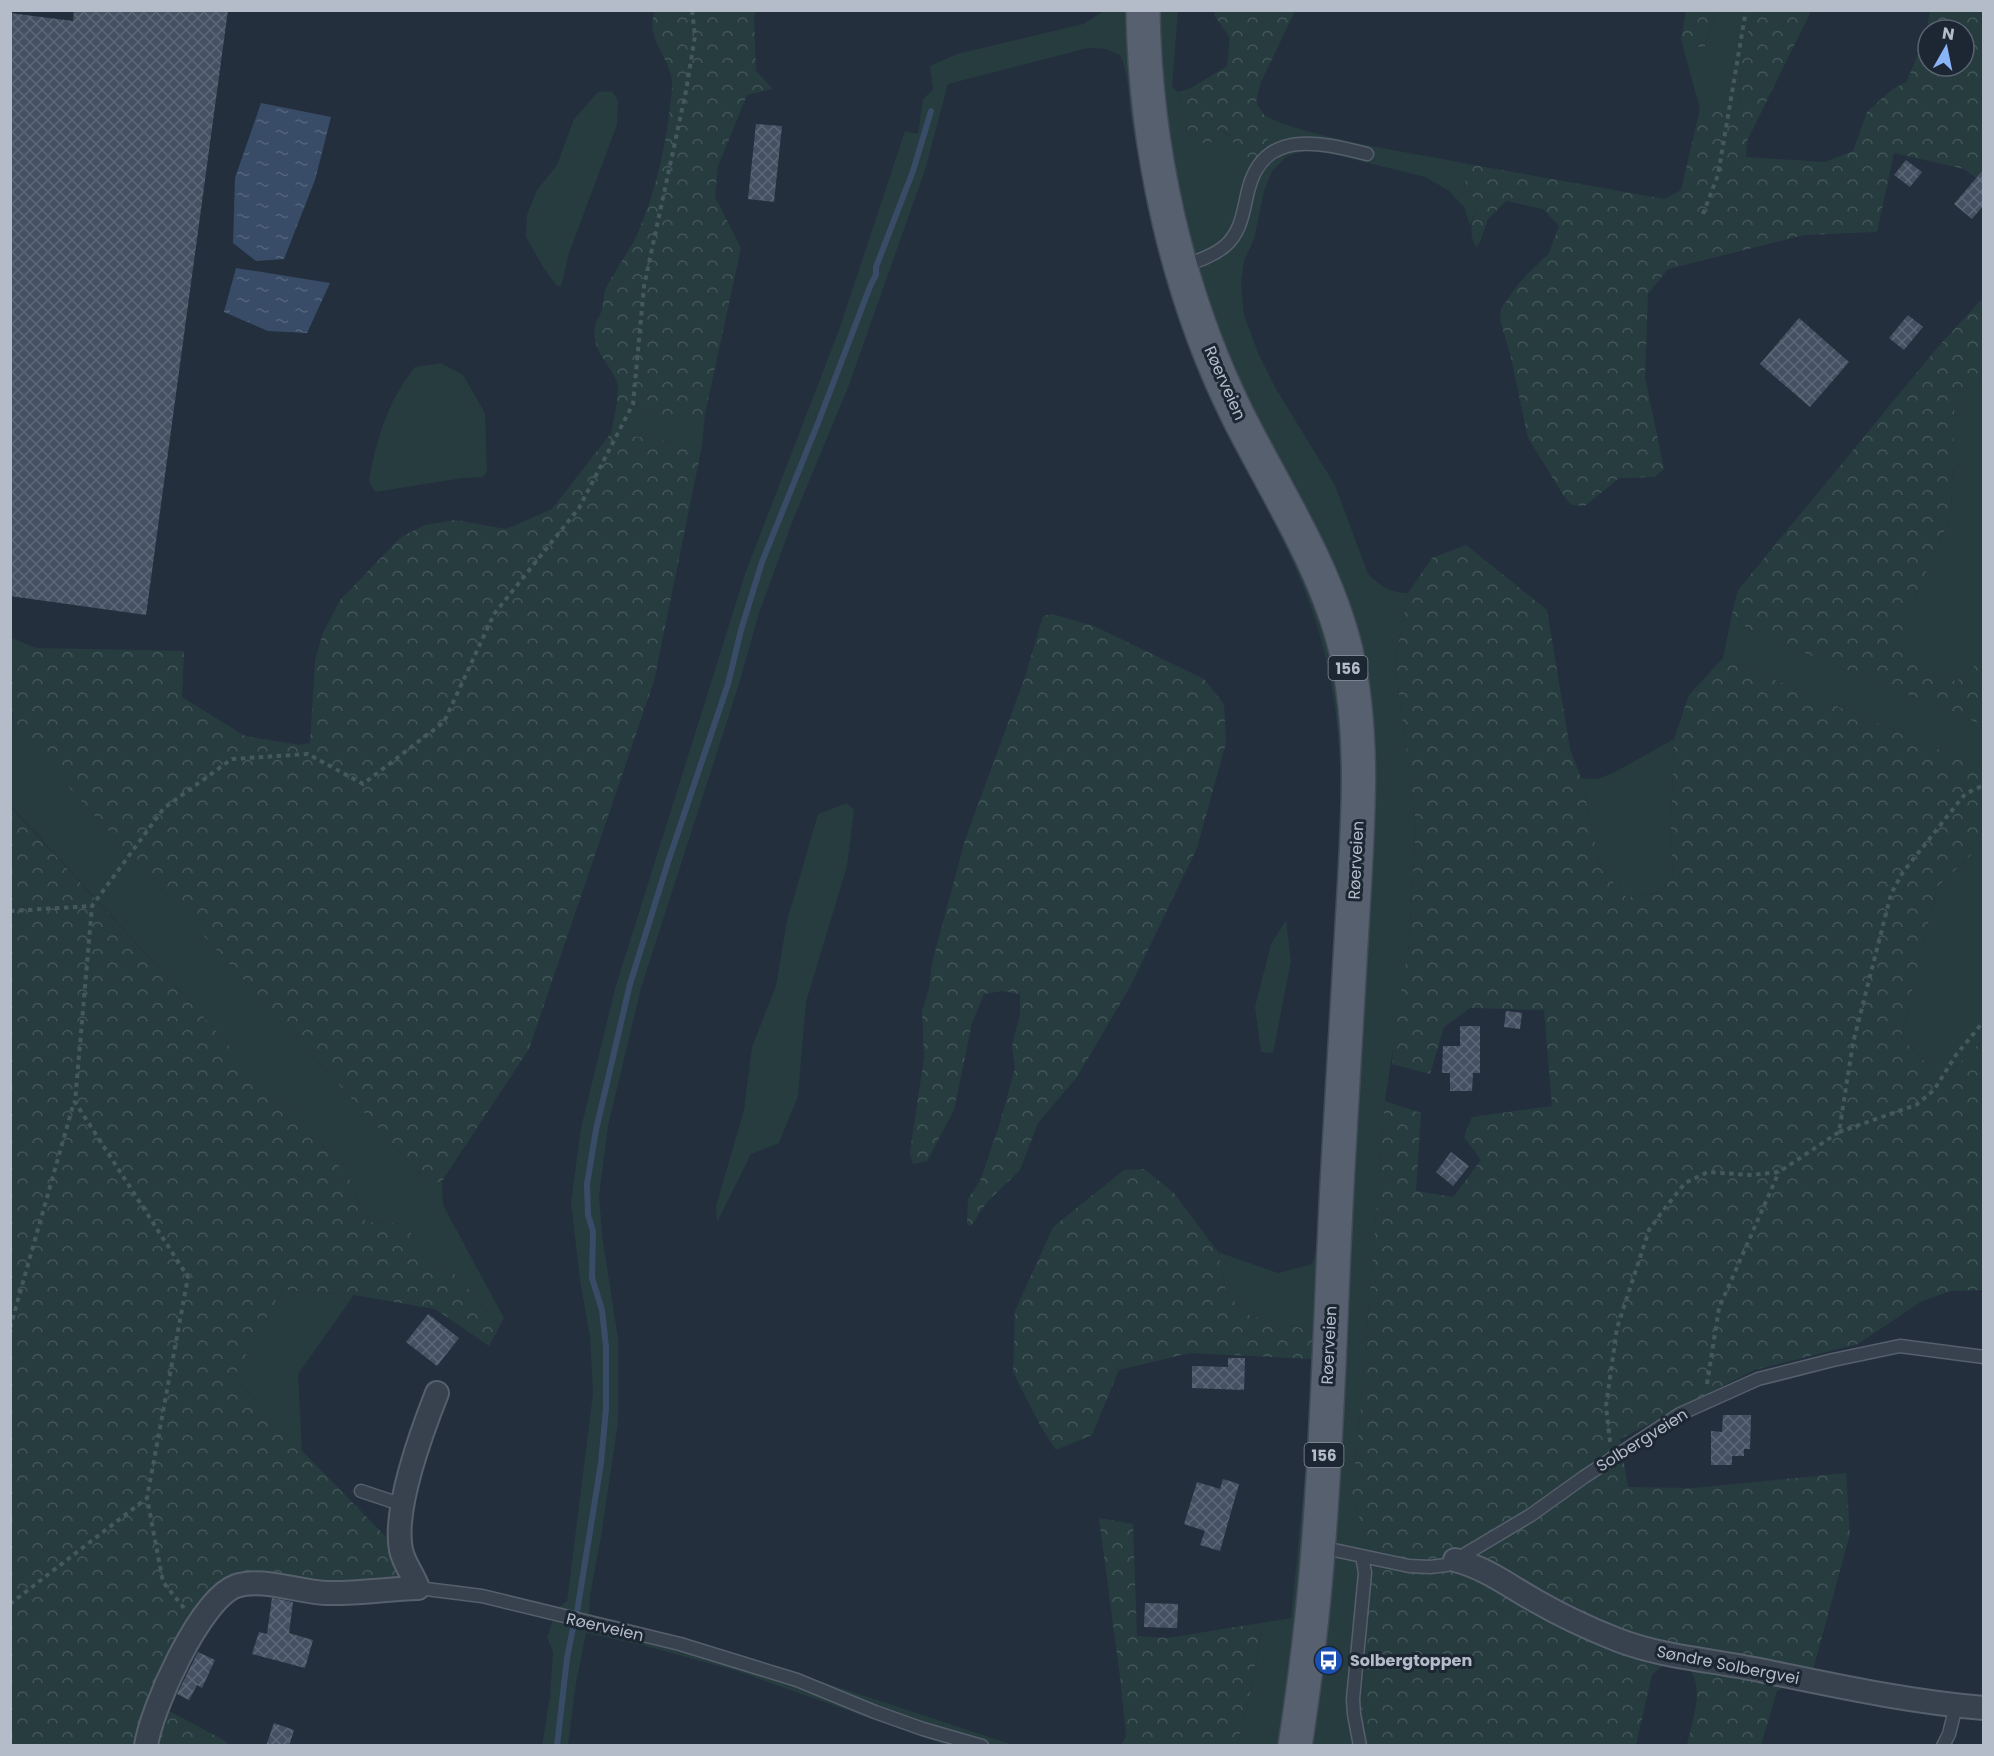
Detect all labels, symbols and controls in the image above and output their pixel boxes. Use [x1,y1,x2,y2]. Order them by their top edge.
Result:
north arrow [1916,18,1976,78]
text: N [1941,21,1956,46]
street label: Røerveien [1198,342,1252,424]
road number: 156 [1328,656,1368,680]
street label: Røerveien [1342,820,1370,900]
street label: Røerveien [1315,1305,1343,1385]
street label: Solbergveien [1592,1403,1692,1477]
road number: 156 [1304,1443,1344,1467]
street label: Røerveien [564,1607,646,1647]
street label: Søndre Solbergvei [1655,1640,1801,1690]
bus stop icon: Solbergtoppen [1313,1644,1345,1676]
place label: Solbergtoppen [1350,1649,1472,1672]

